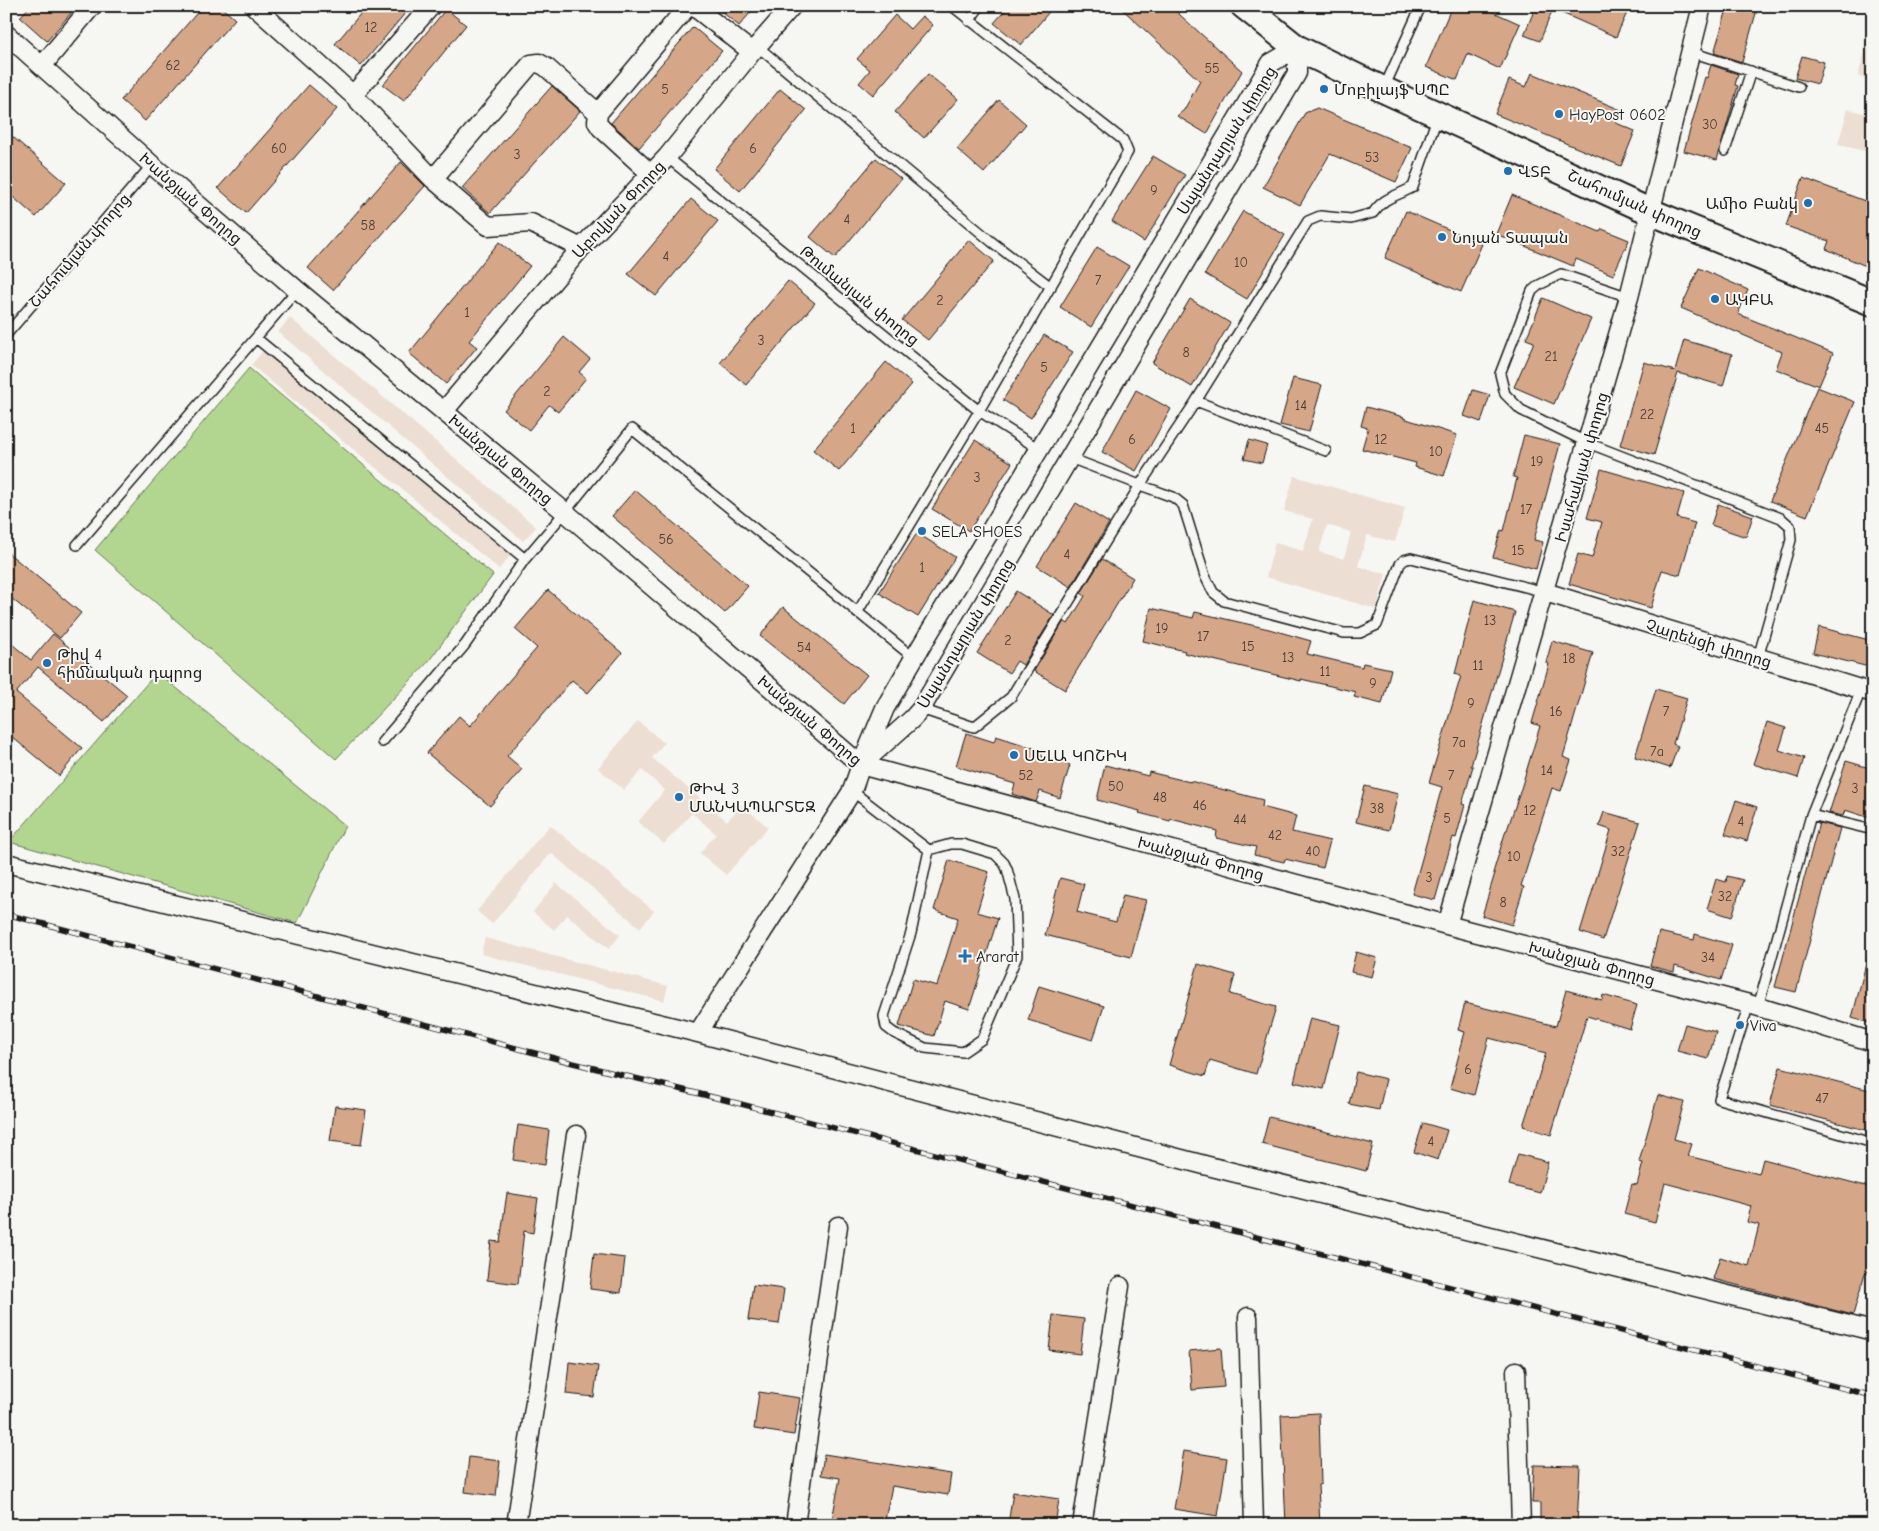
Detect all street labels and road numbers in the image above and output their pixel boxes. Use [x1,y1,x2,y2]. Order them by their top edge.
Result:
street label: Սպանդարյան փողոց [1174,63,1280,218]
street label: Խանջյան Փողոց [135,149,245,248]
street label: Աբովյան Փողոց [569,157,669,262]
street label: Շահումյան փողոց [1565,166,1704,242]
street label: Շահումյան փողոց [25,190,134,311]
street label: Թումանյան փողոց [796,242,923,349]
street label: Իսահակյան փողոց [1552,390,1612,544]
street label: Խանջյան Փողոց [445,411,556,509]
street label: Սպանդարյան փողոց [914,555,1018,712]
street label: Չարենցի փողոց [1644,616,1774,672]
street label: Խանջյան Փողոց [754,672,865,770]
street label: Խանջյան Փողոց [1136,833,1266,885]
street label: Խանջյան Փողոց [1527,938,1657,990]

